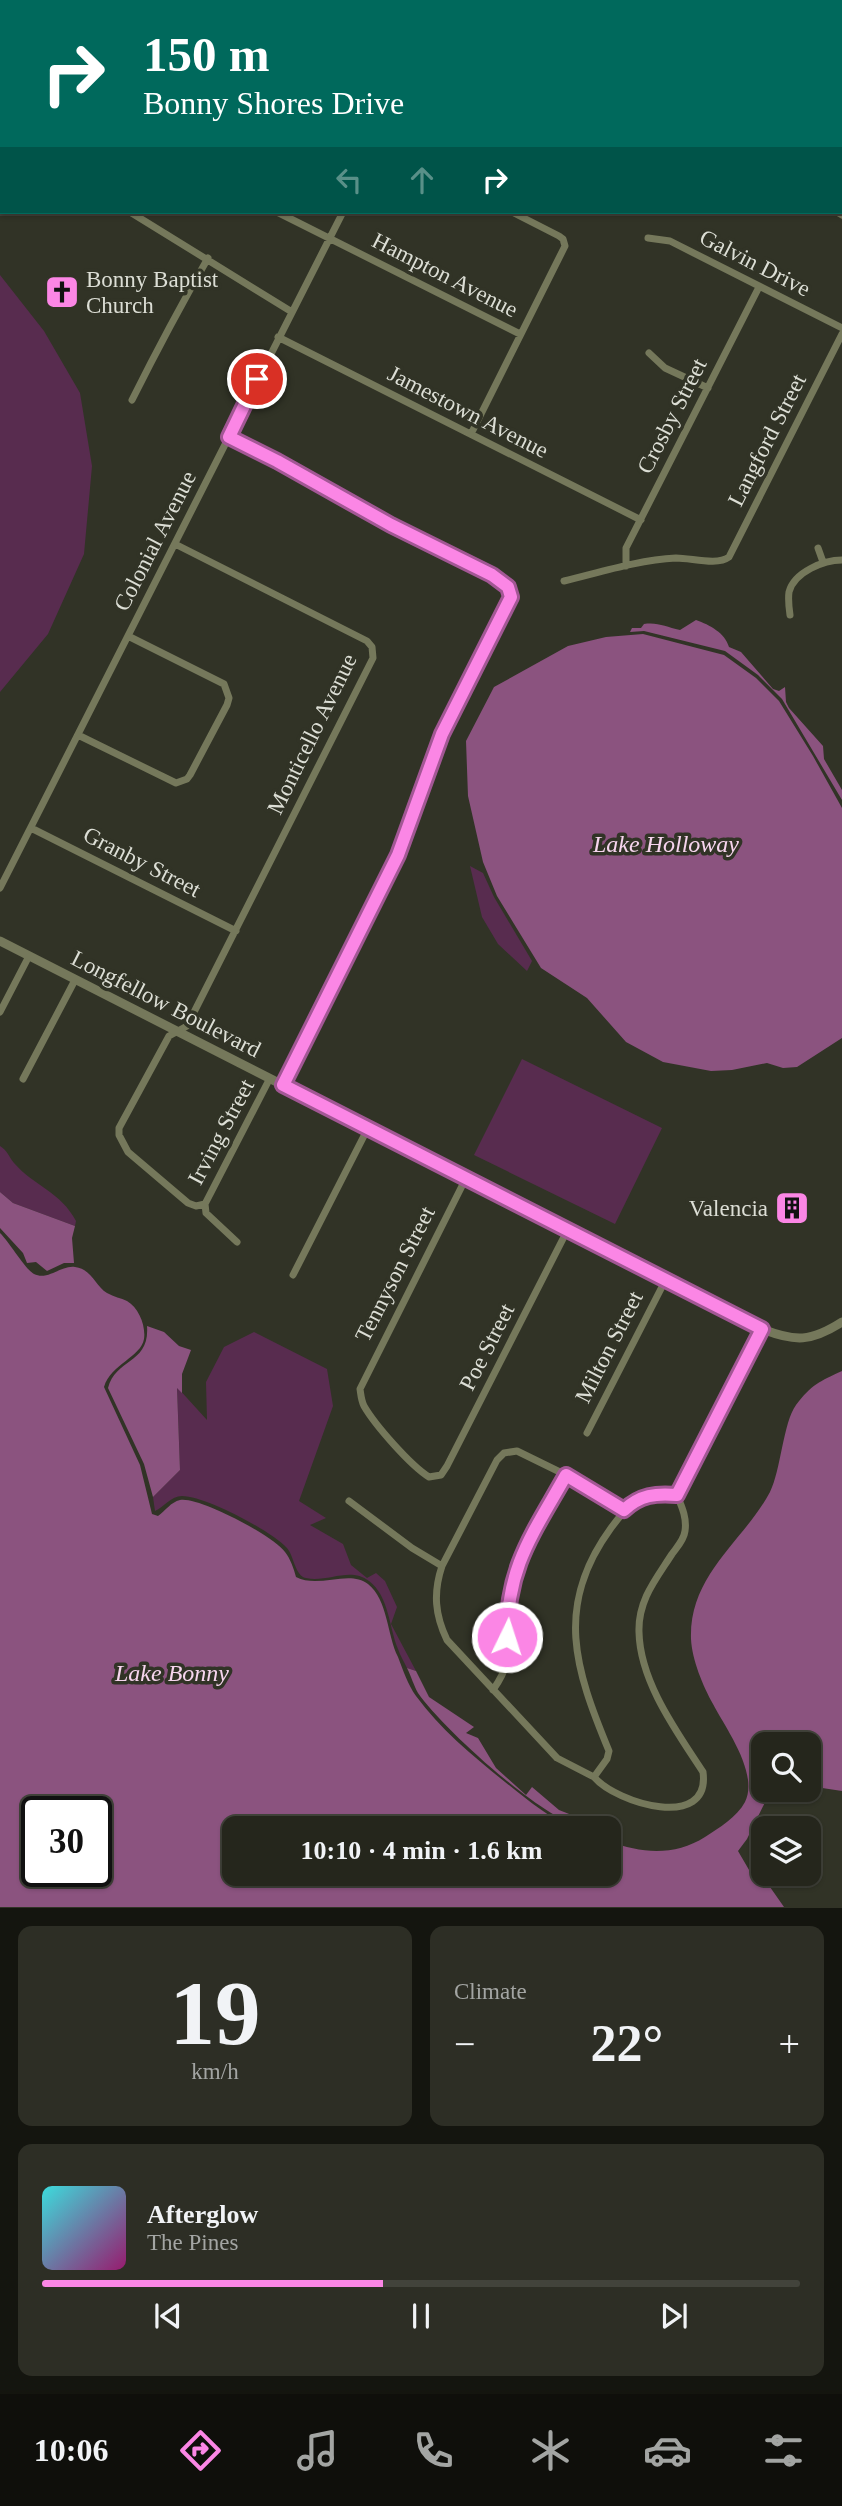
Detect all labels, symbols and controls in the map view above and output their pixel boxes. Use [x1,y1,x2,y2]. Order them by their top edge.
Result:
text: 150 m [143,27,270,82]
icon: right [28,28,119,119]
text: Bonny Shores Drive [143,85,404,121]
icon: left [330,161,368,199]
icon: ahead [403,161,441,199]
icon: right [476,161,514,199]
street label: Galvin Drive [696,224,814,302]
street label: Hampton Avenue [368,228,522,322]
place label: Bonny Baptist Church [86,267,219,318]
church icon: Bonny Baptist Church [43,273,81,311]
pin [227,349,287,409]
street label: Crosby Street [632,354,712,478]
icon: arrive [238,360,276,398]
street label: Jamestown Avenue [384,361,552,463]
street label: Langford Street [723,369,811,510]
street label: Colonial Avenue [109,467,201,615]
street label: Monticello Avenue [262,650,362,818]
street label: Granby Street [79,822,205,903]
water label: Lake Holloway [592,831,739,857]
street label: Longfellow Boulevard [67,945,265,1063]
street label: Irving Street [183,1075,259,1189]
building icon: Valencia [773,1189,811,1227]
place label: Valencia [689,1196,768,1221]
street label: Tennyson Street [350,1202,440,1346]
street label: Milton Street [570,1286,648,1407]
street label: Poe Street [455,1299,520,1395]
position arrow [470,1600,544,1674]
water label: Lake Bonny [114,1660,229,1686]
map controls [751,1732,821,1886]
button: search [751,1732,821,1802]
speed limit sign: 30 [21,1796,112,1887]
button: layers [751,1816,821,1886]
text: 10:10 · 4 min · 1.6 km [301,1836,542,1865]
text: 19 [170,1963,261,2064]
text: Climate [454,1979,527,2004]
text: 22° [591,2015,663,2072]
text: − [454,2023,475,2065]
text: + [779,2023,800,2065]
text: km/h [191,2059,239,2084]
text: Afterglow [147,2200,258,2229]
text: The Pines [147,2230,238,2255]
icon: previous [149,2297,187,2335]
icon: pause [402,2297,440,2335]
icon: next [655,2297,693,2335]
icon: directions [176,2426,225,2475]
icon: music [293,2426,342,2475]
icon: phone [409,2426,458,2475]
icon: climate [526,2426,575,2475]
icon: car [643,2426,692,2475]
icon: filters [759,2426,808,2475]
text: 10:06 [34,2432,108,2468]

